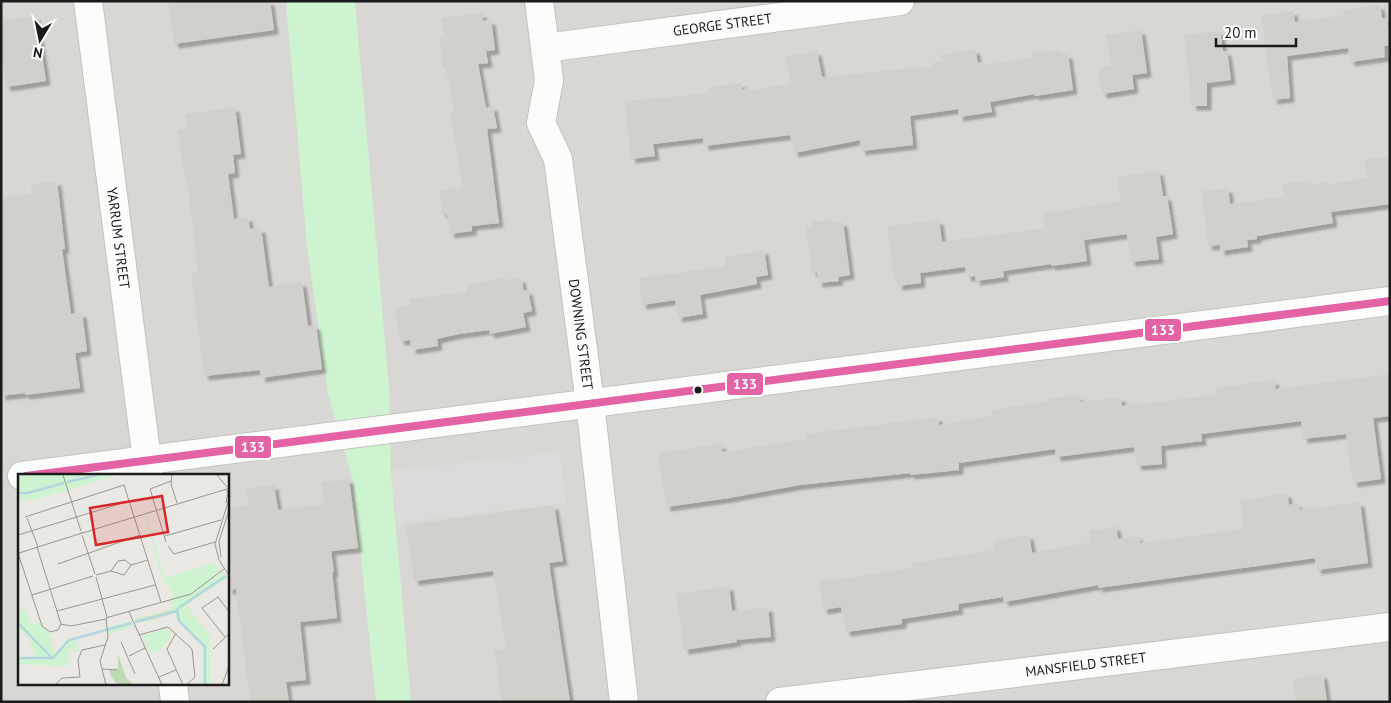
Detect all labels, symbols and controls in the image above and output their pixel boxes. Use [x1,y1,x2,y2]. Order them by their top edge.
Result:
street label: GEORGE STREET [672,9,773,40]
north arrow [15,15,65,65]
scale bar [1216,15,1296,47]
text: 20 m [1224,23,1257,42]
text: N [32,43,44,62]
street label: YARRUM STREET [103,186,134,290]
street label: DOWNING STREET [565,278,597,391]
line badge: 133 [1144,318,1182,342]
text: 133 [1151,321,1175,339]
line badge: 133 [726,372,764,396]
text: 133 [733,375,757,393]
unlabelled marker [693,385,703,395]
line badge: 133 [234,435,272,459]
text: 133 [241,438,265,456]
inset map [18,474,229,686]
street label: MANSFIELD STREET [1024,648,1147,681]

